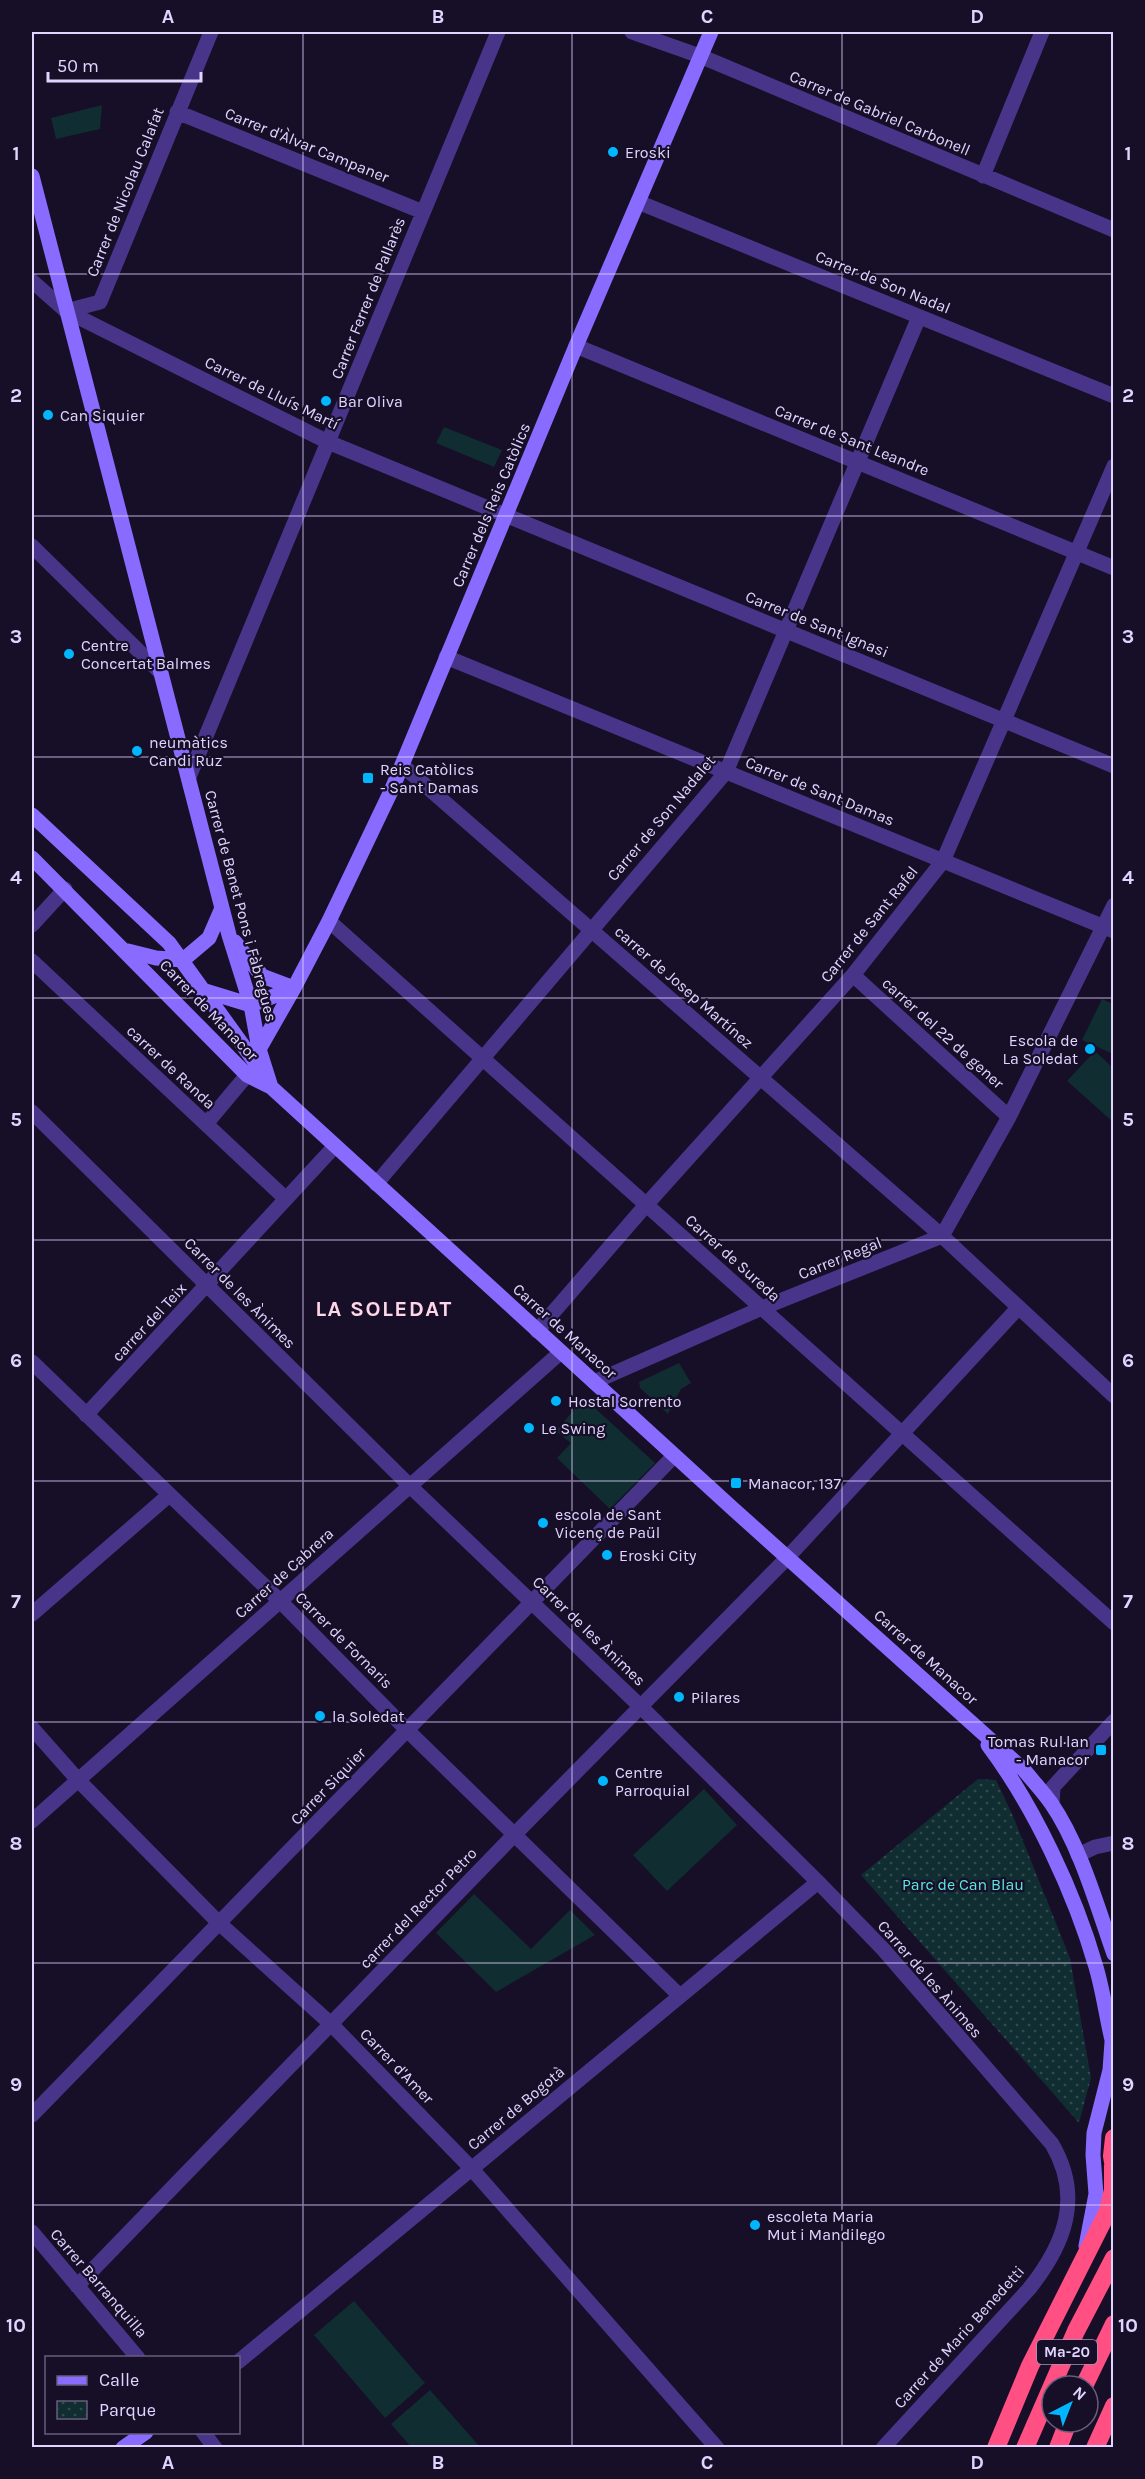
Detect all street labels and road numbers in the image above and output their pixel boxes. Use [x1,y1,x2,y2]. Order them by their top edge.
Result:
street label: Carrer de Gabriel Carbonell [787,66,973,160]
street label: Carrer d'Àlvar Campaner [222,103,392,187]
street label: Carrer de Nicolau Calafat [82,104,168,280]
street label: Carrer Ferrer de Pallarès [327,214,409,382]
street label: Carrer de Son Nadal [813,246,953,318]
street label: Carrer de Lluís Martí [202,352,342,434]
street label: Carrer de Sant Leandre [772,400,932,480]
street label: Carrer dels Reis Catòlics [448,420,534,590]
street label: Carrer de Sant Ignasi [743,587,891,661]
street label: Carrer de Son Nadalet [603,751,719,885]
street label: Carrer de Sant Damas [743,752,897,830]
street label: Carrer de Benet Pons i Fàbregues [201,788,281,1024]
street label: Carrer de Sant Rafel [816,862,922,986]
street label: carrer de Josep Martínez [611,922,757,1052]
street label: Carrer de Manacor [156,956,262,1065]
street label: carrer del 22 de gener [878,973,1008,1093]
street label: carrer de Randa [123,1021,219,1113]
street label: Carrer de Sureda [682,1210,784,1306]
street label: Carrer de les Ànimes [180,1233,300,1353]
street label: Carrer Regal [795,1233,885,1283]
street label: carrer del Teix [108,1279,190,1365]
street label: Carrer de Manacor [509,1279,621,1383]
street label: Carrer de Cabrera [231,1524,337,1622]
street label: Carrer de les Ànimes [529,1572,649,1690]
street label: Carrer de Fornaris [292,1588,396,1692]
street label: Carrer de Manacor [870,1605,982,1709]
street label: Carrer Siquier [286,1743,370,1829]
street label: carrer del Rector Petro [355,1844,481,1972]
street label: Carrer de les Ànimes [874,1916,986,2042]
street label: Carrer d'Amer [356,2024,438,2108]
street label: Carrer de Bogotà [464,2062,568,2154]
street label: Carrer Barranquilla [46,2225,152,2341]
street label: Carrer de Mario Benedetti [890,2262,1028,2412]
road number: Ma-20 [1037,2340,1097,2364]

